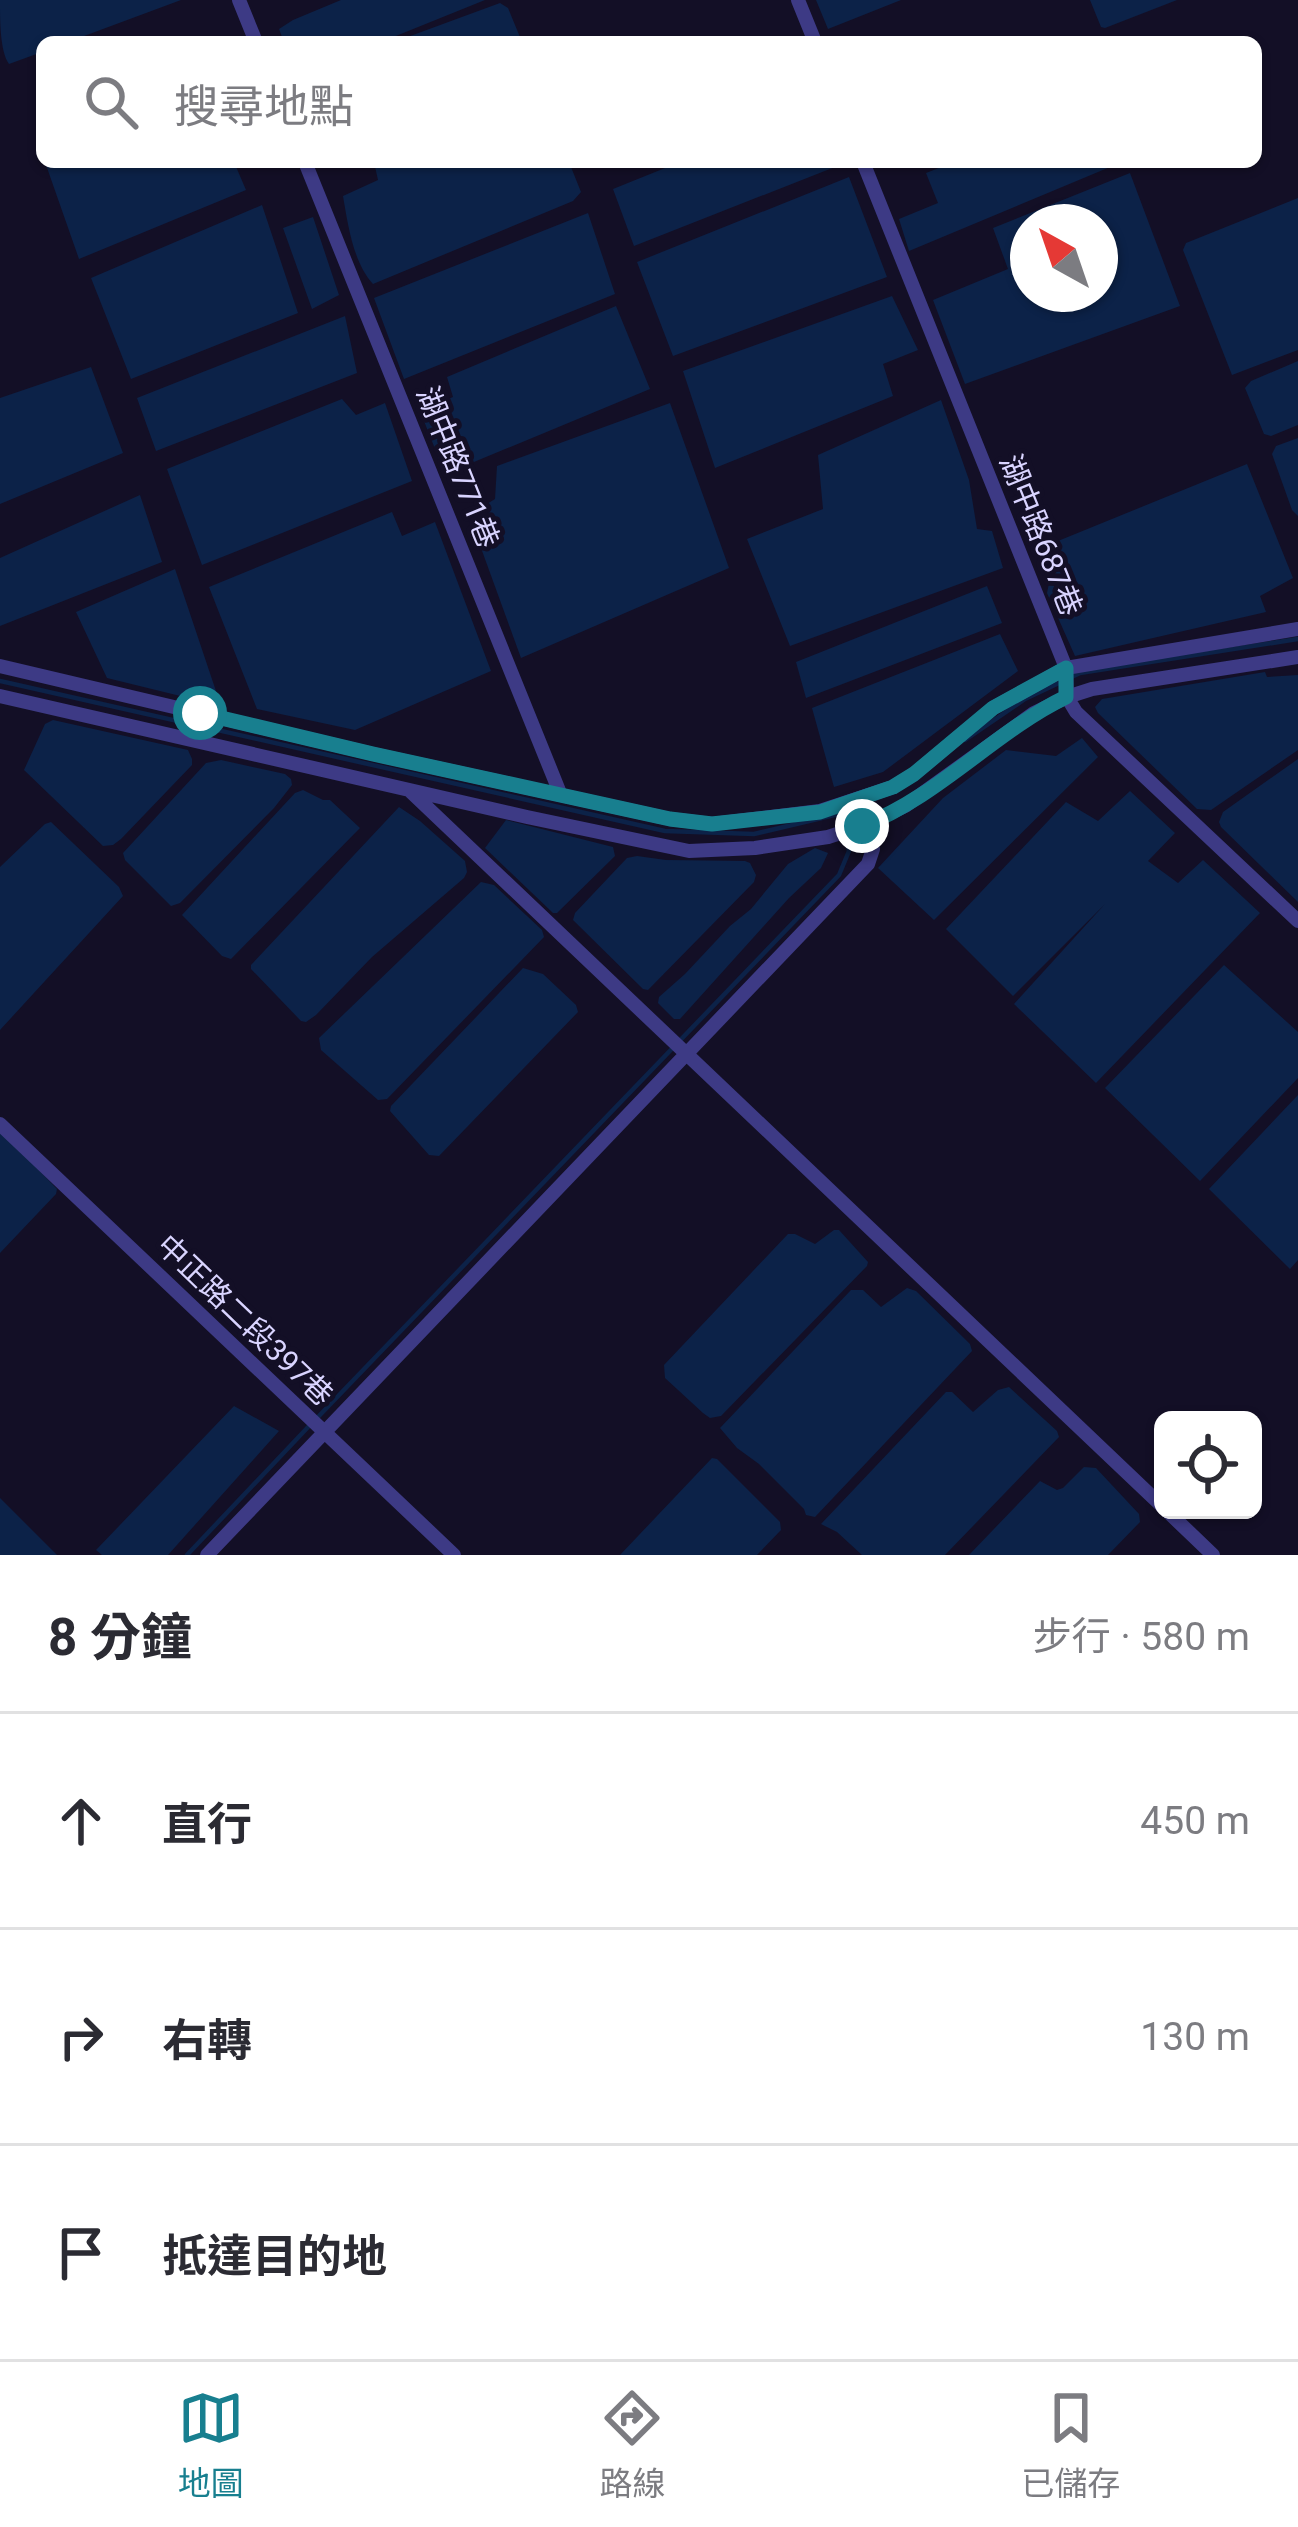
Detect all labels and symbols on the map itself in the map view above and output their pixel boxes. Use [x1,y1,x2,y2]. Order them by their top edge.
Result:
north arrow [1010,204,1118,312]
street label: 湖中路771巷 [410,381,506,553]
street label: 湖中路687巷 [993,449,1089,621]
route start [173,686,227,740]
route end [835,799,889,853]
street label: 中正路二段397巷 [150,1227,340,1413]

